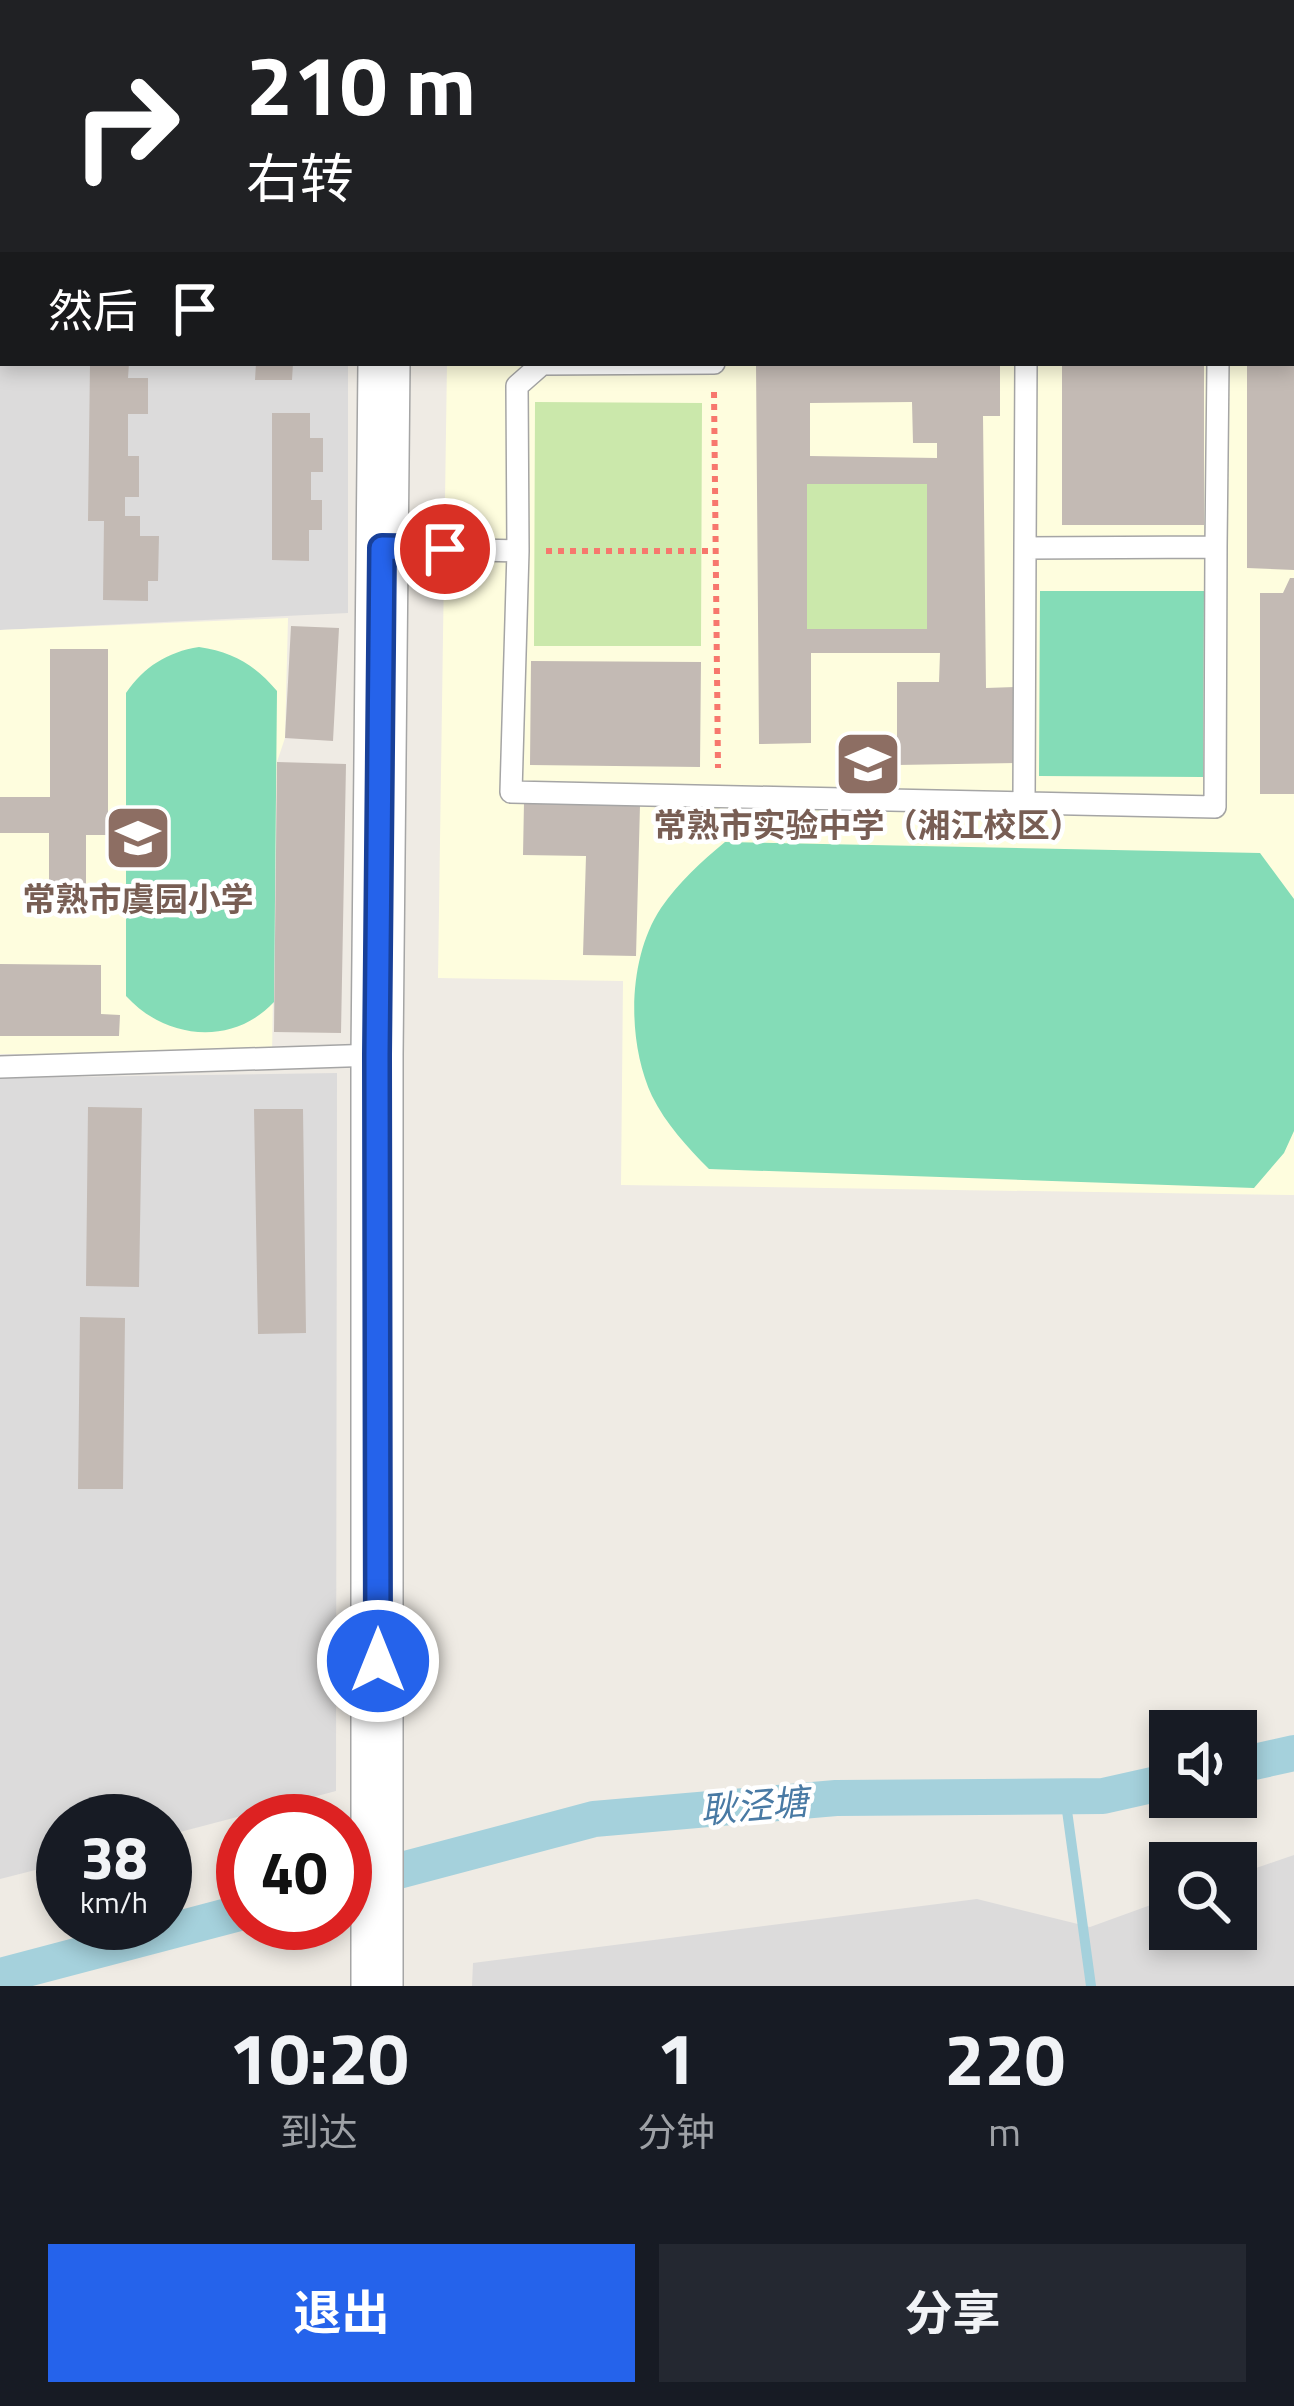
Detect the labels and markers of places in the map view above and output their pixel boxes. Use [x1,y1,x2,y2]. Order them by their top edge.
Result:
pin [394,498,496,600]
school or university icon: 常熟市实验中学（湘江校区） [833,729,903,799]
place label: 常熟市实验中学（湘江校区） [654,800,1083,850]
school or university icon: 常熟市虞园小学 [103,803,173,873]
place label: 常熟市虞园小学 [23,874,254,924]

